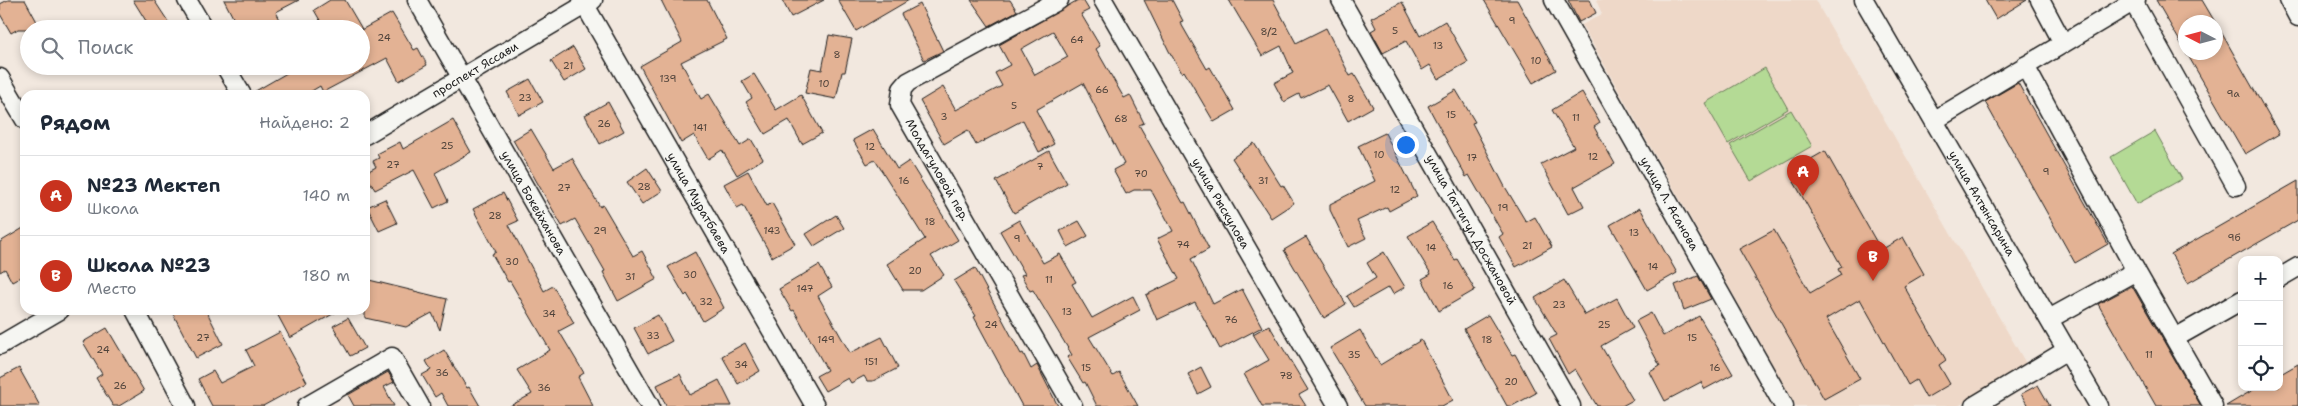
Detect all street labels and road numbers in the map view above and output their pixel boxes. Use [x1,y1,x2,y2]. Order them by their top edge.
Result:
street label: проспект Яссави [429,38,521,102]
street label: Молдагуловой пер. [902,116,973,224]
street label: улица Бокейханова [497,148,570,259]
street label: улица Алтынсарина [1945,148,2019,260]
street label: улица Муратбаева [663,150,734,257]
street label: улица Таттигул Досжановой [1422,152,1520,308]
street label: улица Л. Асанова [1636,154,1703,254]
street label: улица Рыскулова [1188,155,1254,252]

